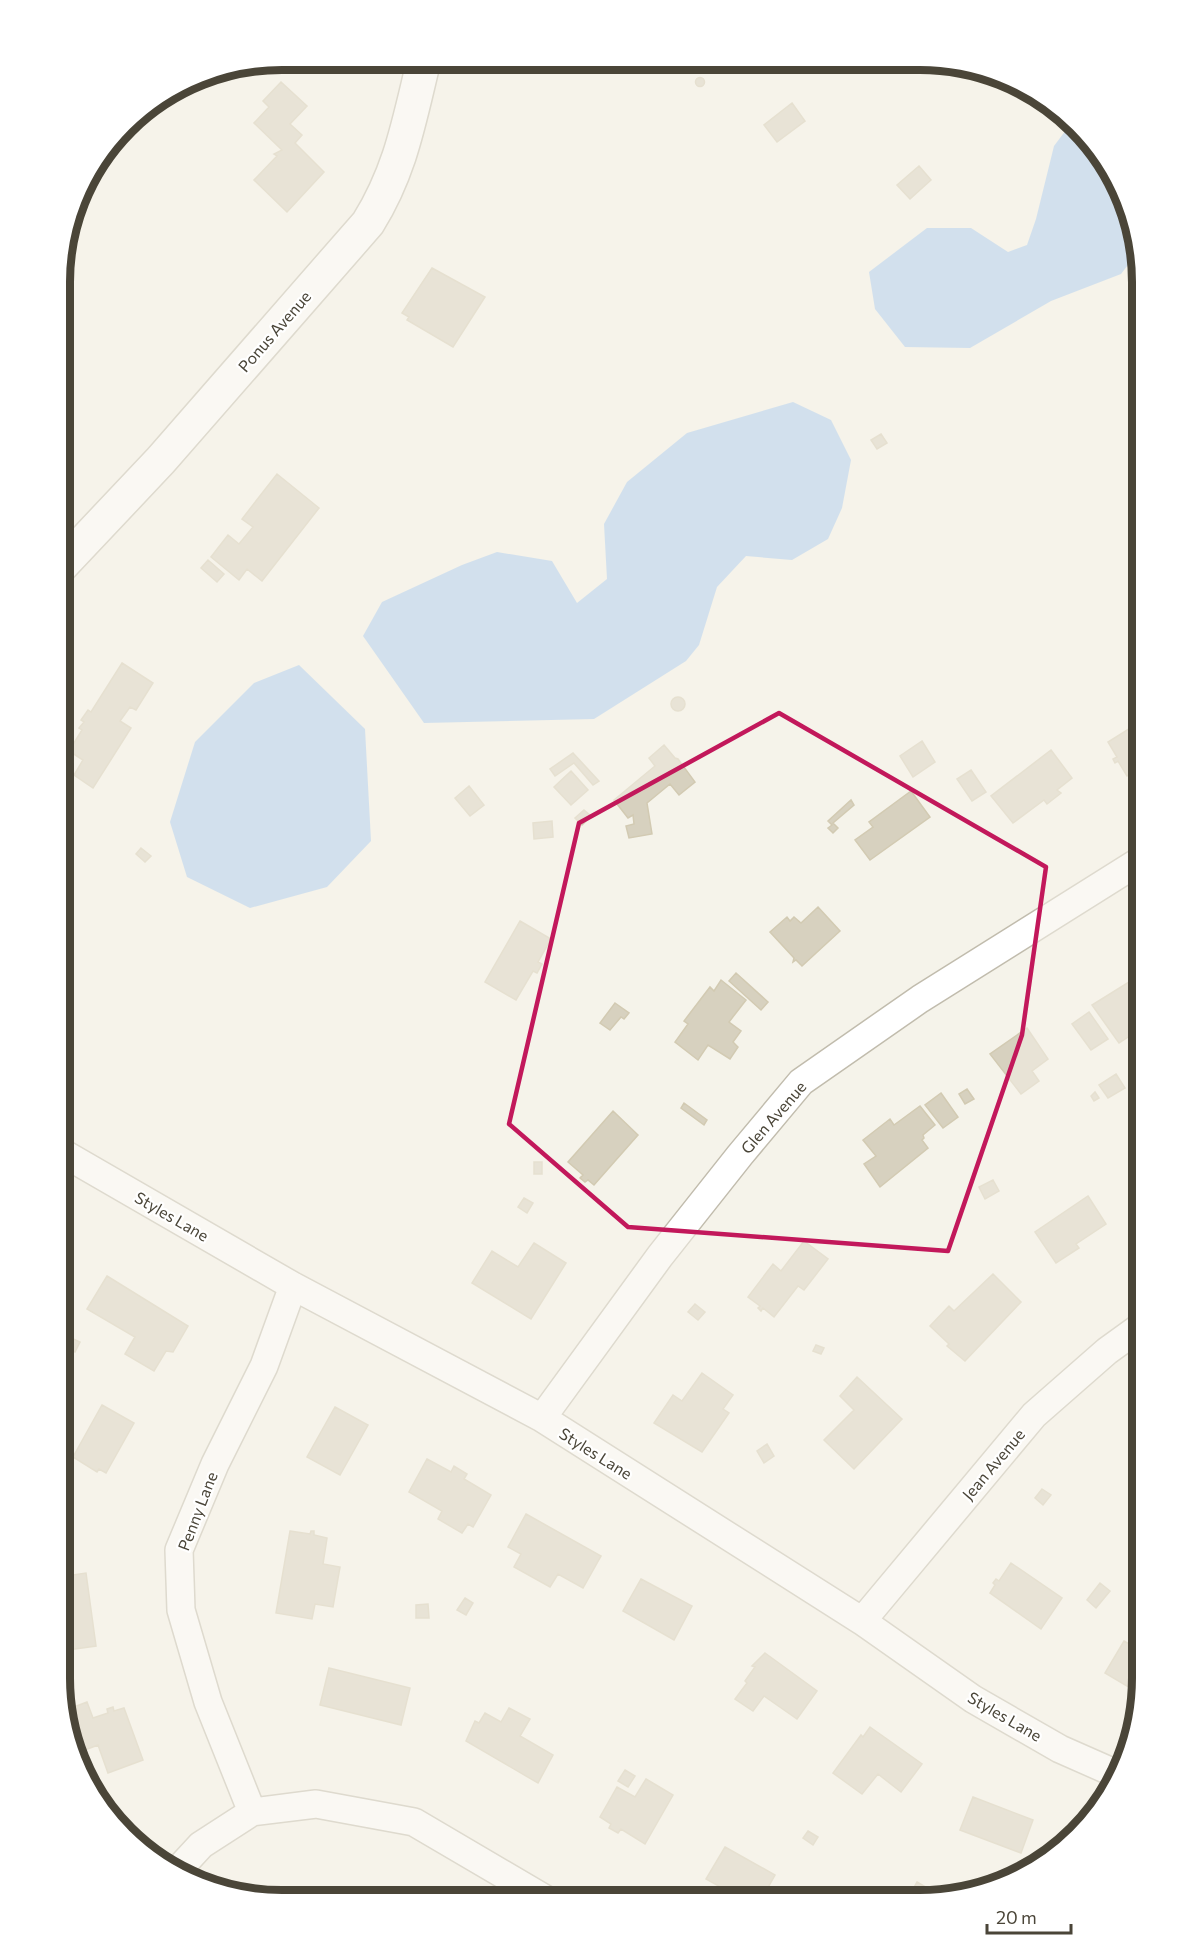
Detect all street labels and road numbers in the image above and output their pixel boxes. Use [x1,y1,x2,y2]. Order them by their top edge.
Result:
street label: Ponus Avenue [234,287,314,375]
street label: Glen Avenue [736,1077,810,1157]
street label: Styles Lane [132,1187,212,1245]
street label: Styles Lane [556,1423,636,1483]
street label: Jean Avenue [958,1425,1028,1503]
street label: Penny Lane [173,1469,221,1553]
street label: Styles Lane [965,1687,1045,1745]

